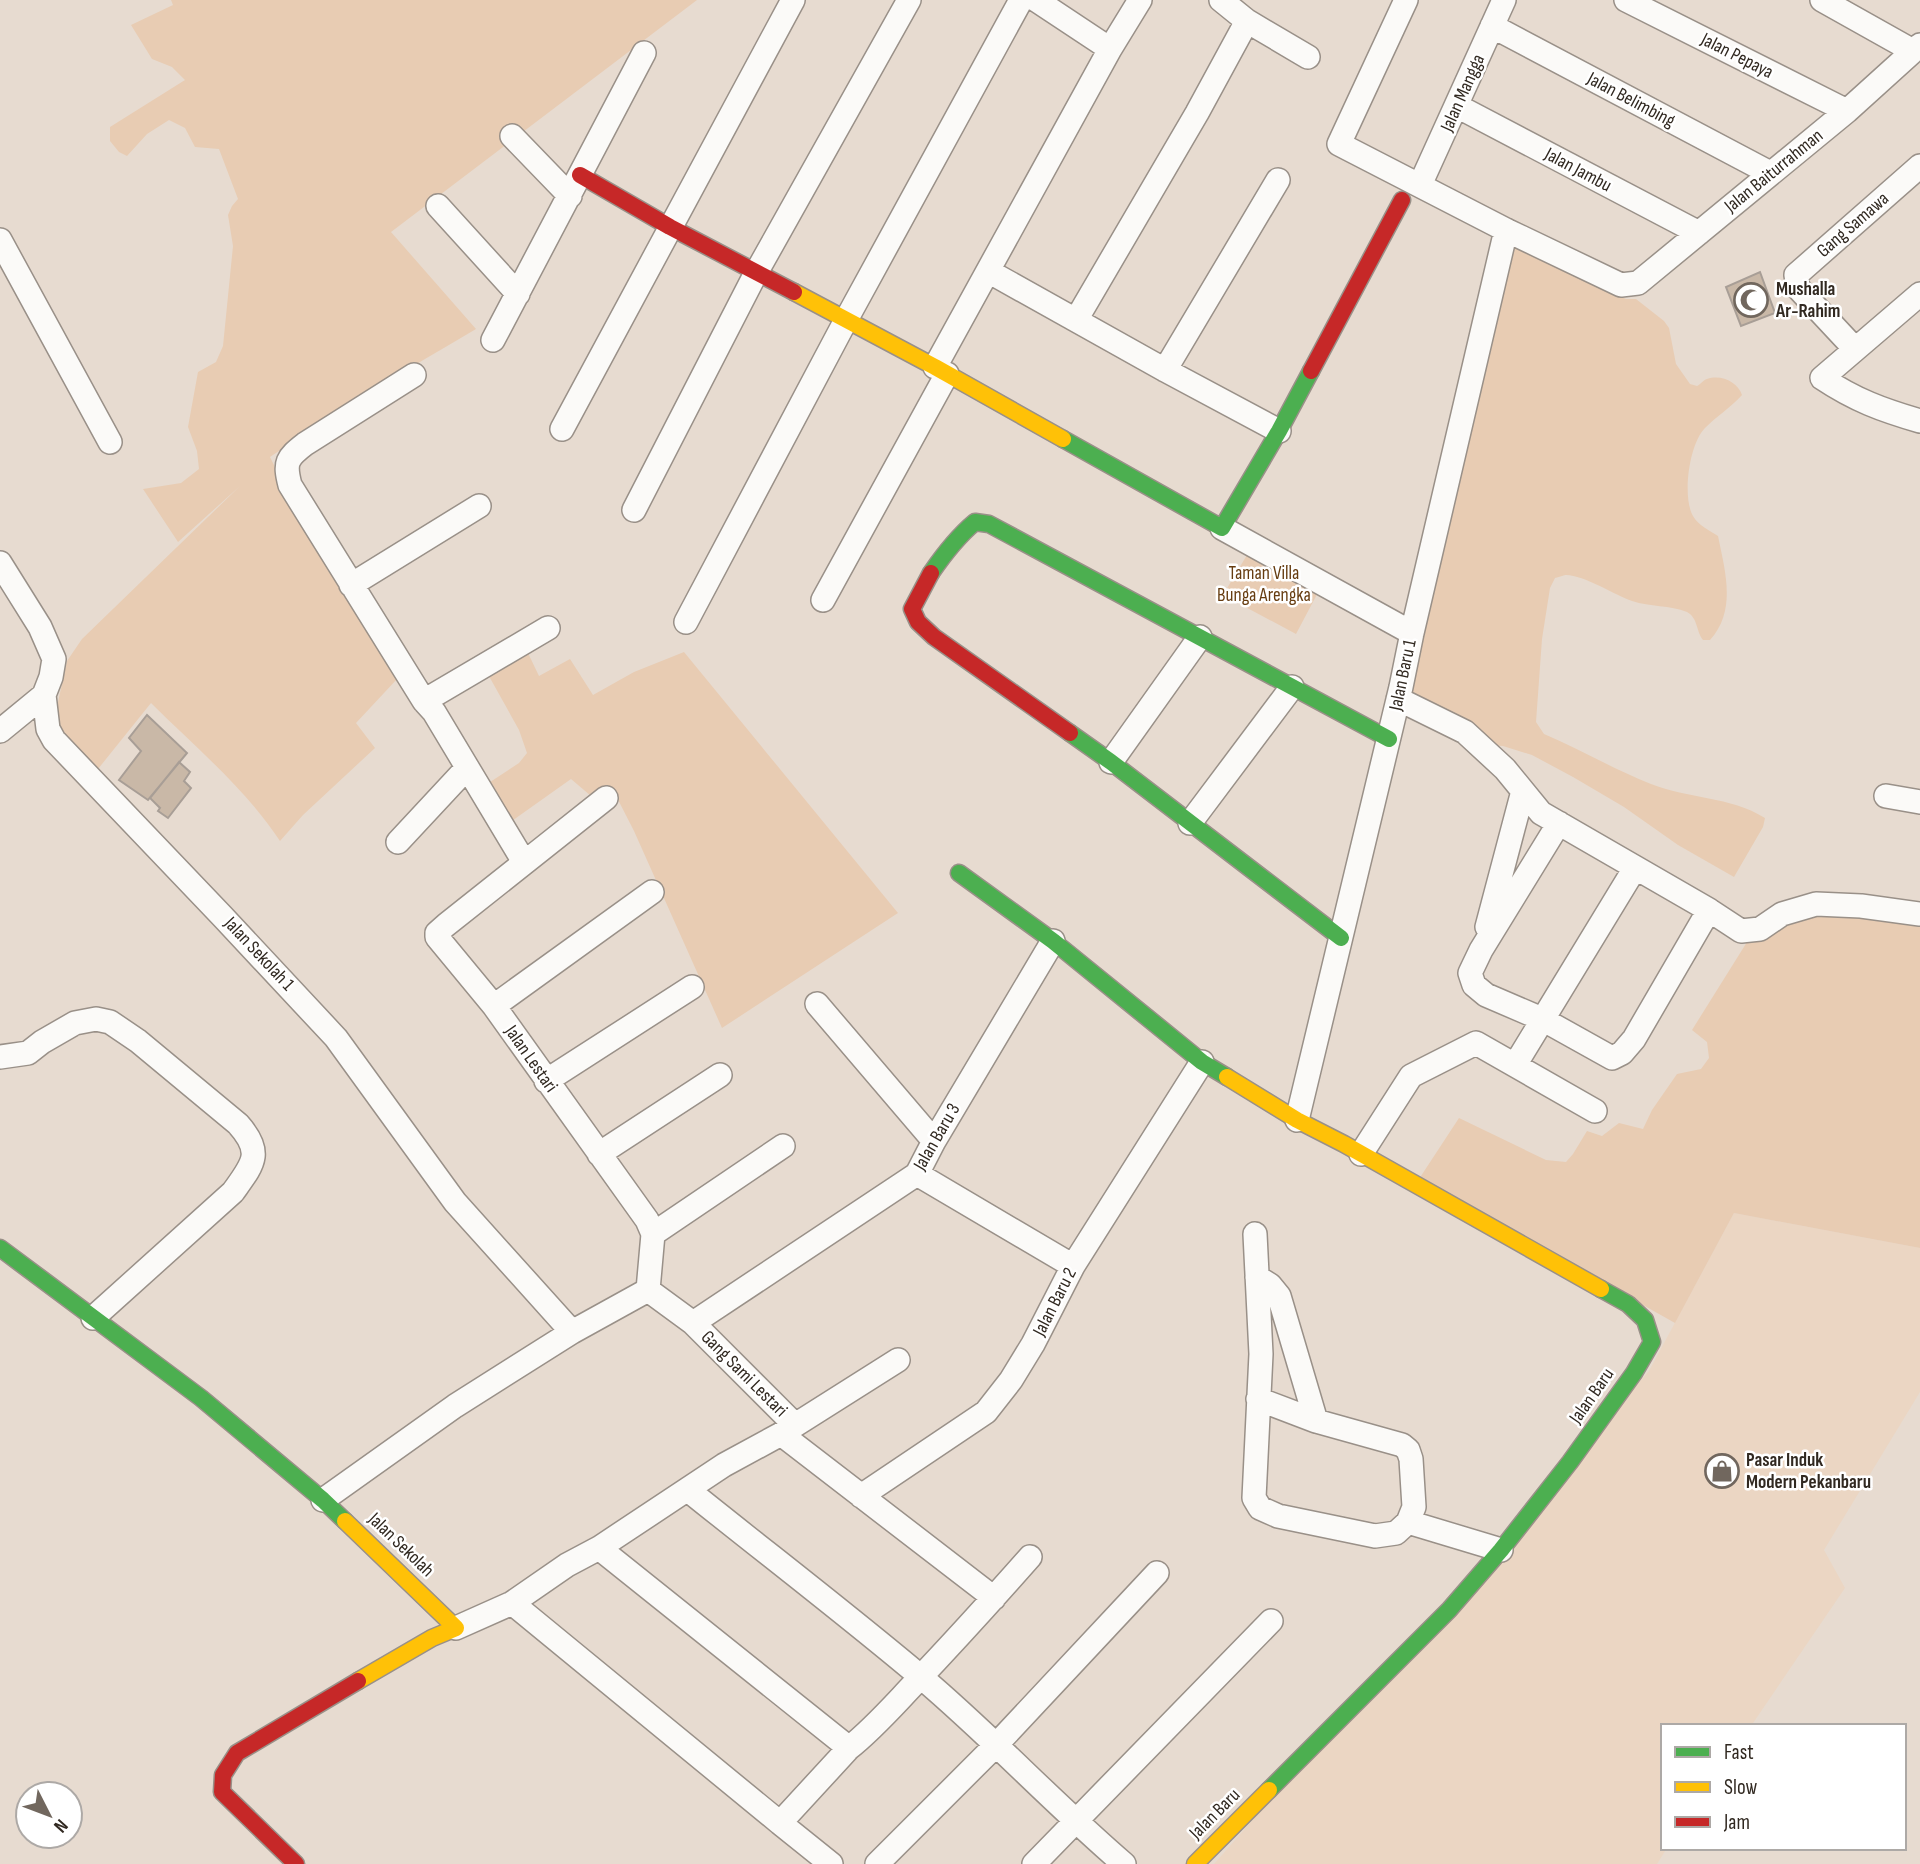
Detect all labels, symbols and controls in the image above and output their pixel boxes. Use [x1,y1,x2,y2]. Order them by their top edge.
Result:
street label: Jalan Pepaya [1696,28,1777,84]
street label: Jalan Mangga [1435,51,1490,136]
street label: Jalan Belimbing [1582,67,1679,133]
street label: Jalan Baiturrahman [1719,124,1828,218]
street label: Jalan Jambu [1540,142,1615,197]
street label: Gang Samawa [1812,187,1894,263]
place label: Mushalla Ar-Rahim [1775,278,1840,323]
mosque icon: Mushalla Ar-Rahim [1732,281,1770,319]
park label: Taman Villa Bunga Arengka [1217,562,1311,607]
street label: Jalan Baru 1 [1384,637,1422,714]
street label: Jalan Sekolah 1 [218,912,299,996]
street label: Jalan Lestari [499,1020,562,1097]
street label: Jalan Baru 3 [908,1099,965,1175]
street label: Jalan Baru 2 [1028,1264,1082,1341]
street label: Gang Sami Lestari [696,1326,792,1422]
street label: Jalan Baru [1564,1364,1619,1429]
place label: Pasar Induk Modern Pekanbaru [1746,1449,1871,1494]
shop icon: Pasar Induk Modern Pekanbaru [1703,1452,1741,1490]
street label: Jalan Sekolah [363,1507,439,1582]
legend [1661,1724,1906,1850]
text: Fast [1724,1740,1754,1765]
text: Slow [1724,1775,1758,1800]
north arrow [14,1780,84,1850]
street label: Jalan Baru [1184,1784,1245,1845]
text: Jam [1723,1810,1750,1835]
text: N [49,1814,72,1837]

